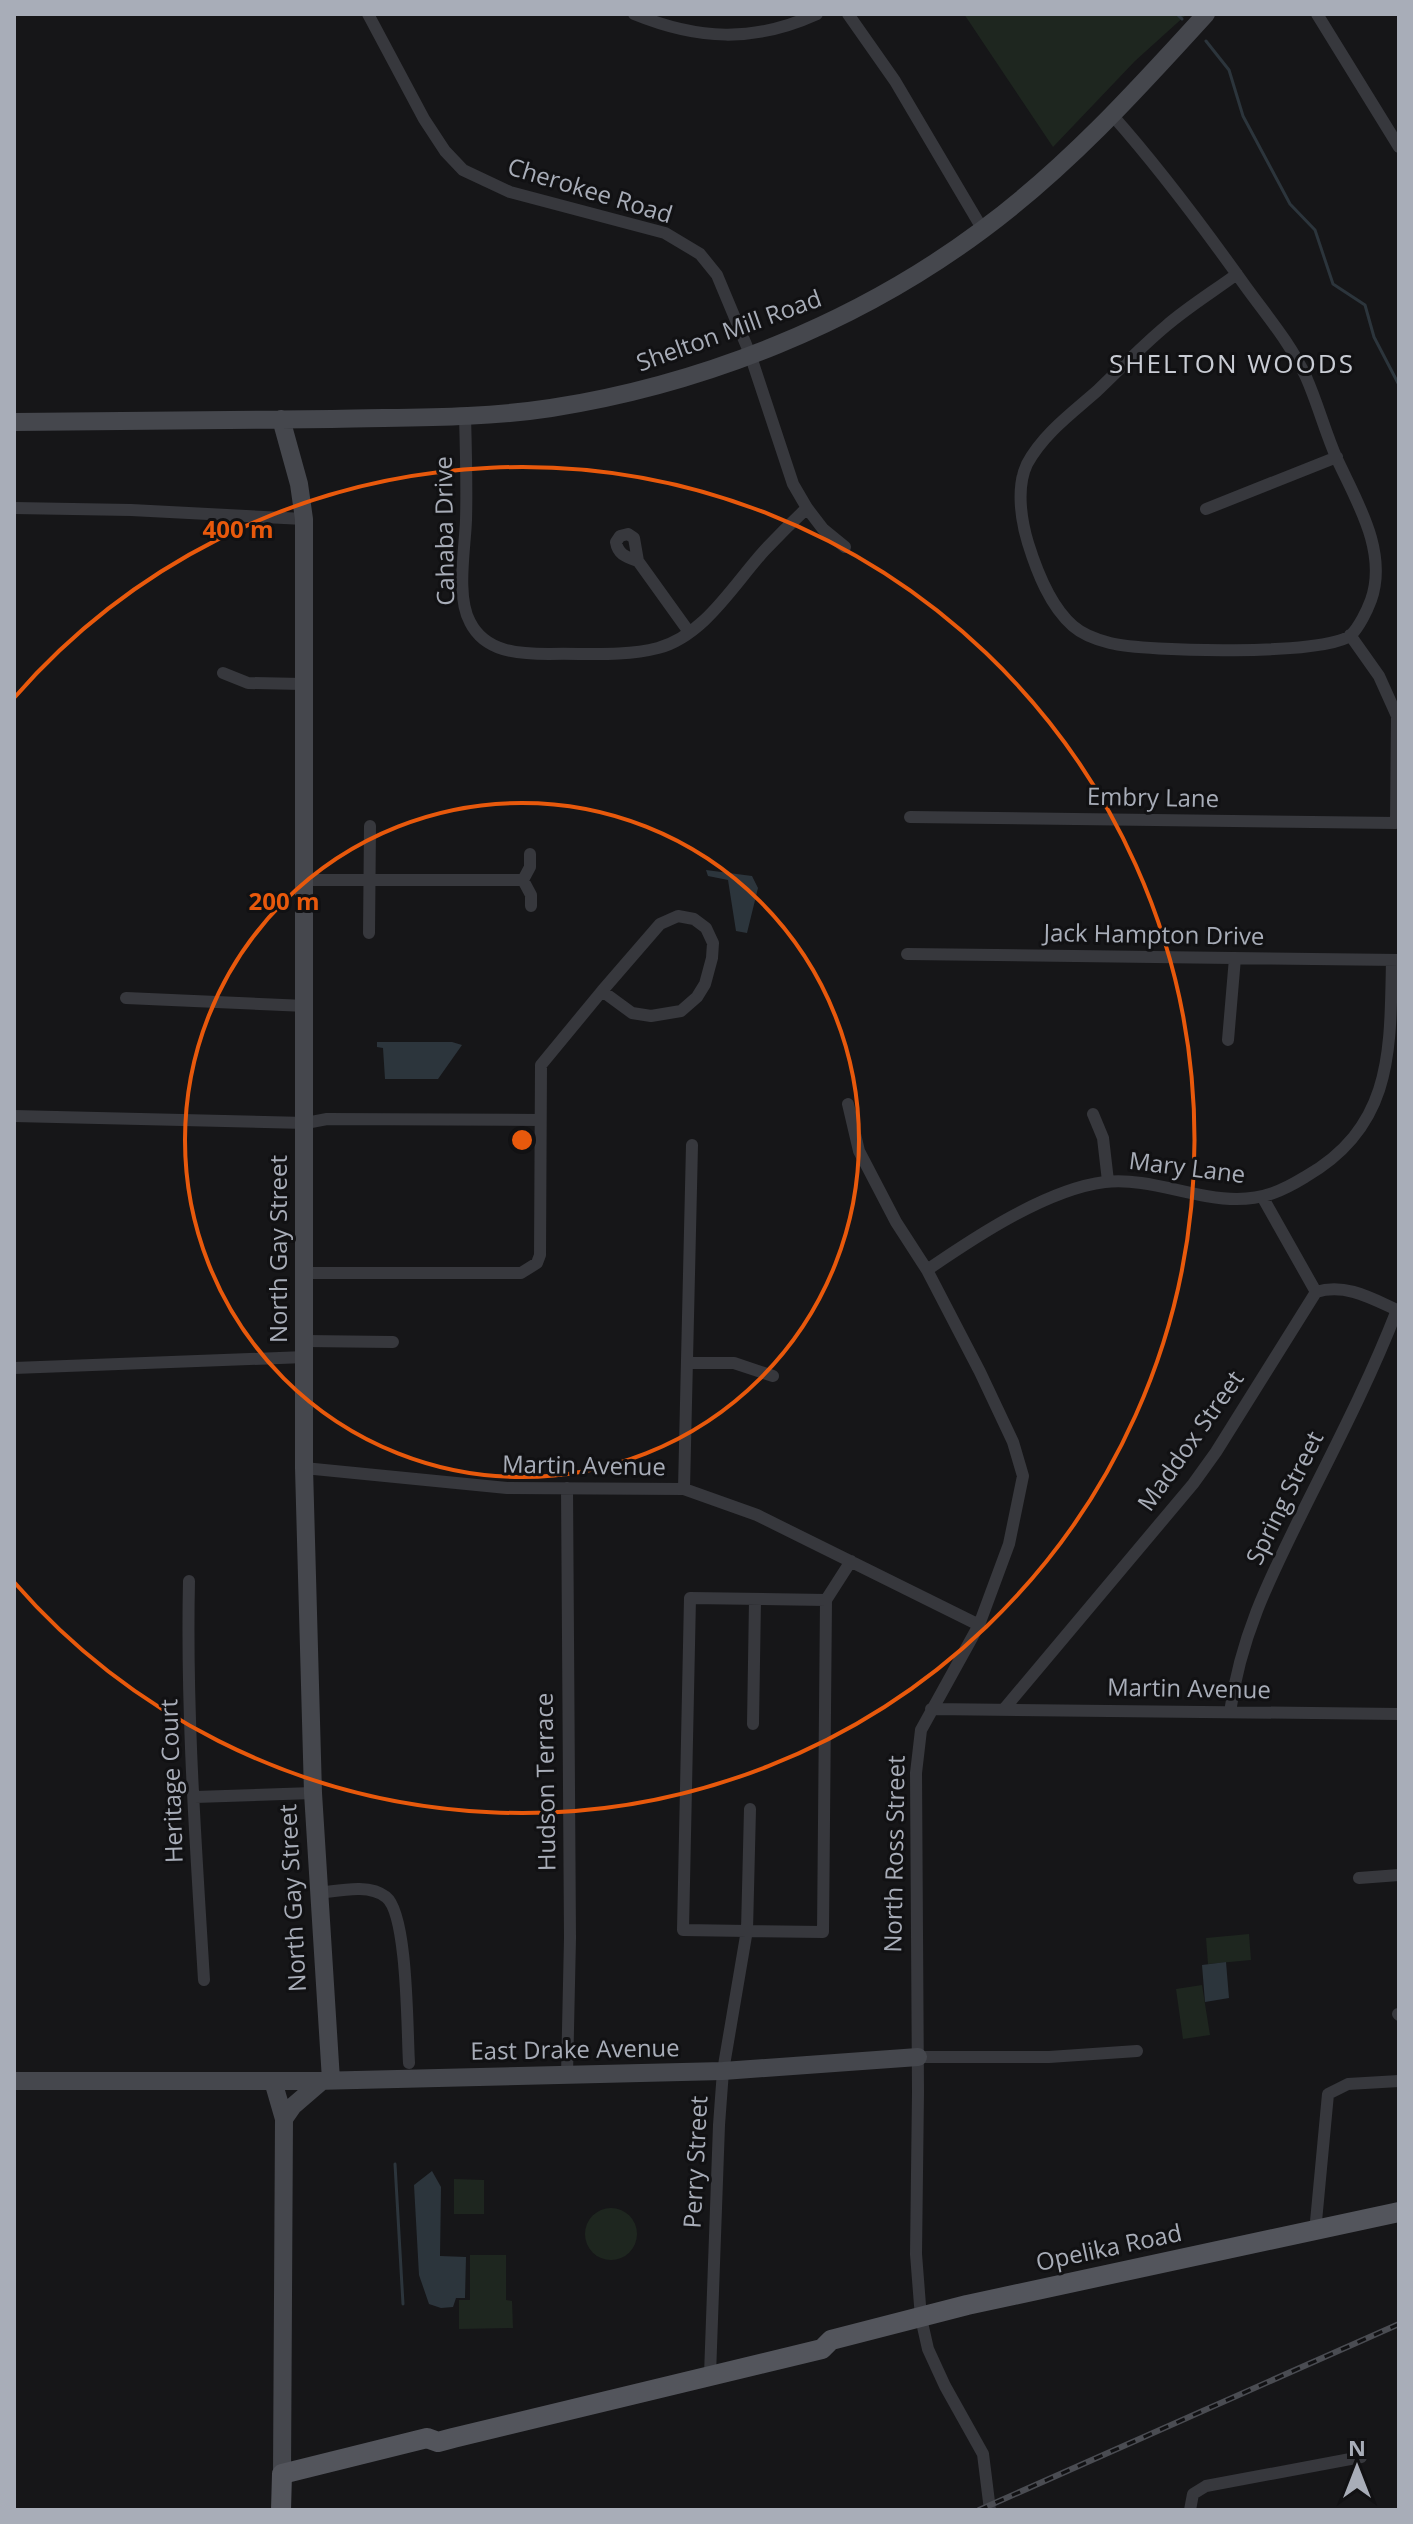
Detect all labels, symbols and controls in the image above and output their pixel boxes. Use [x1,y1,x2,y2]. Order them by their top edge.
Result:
street label: Cherokee Road [504,149,677,230]
street label: Shelton Mill Road [631,281,826,378]
district label: SHELTON WOODS [1109,345,1355,381]
street label: Cahaba Drive [426,456,461,606]
text: 400 m [203,512,273,545]
street label: Embry Lane [1087,779,1219,814]
text: 200 m [249,884,319,917]
street label: Jack Hampton Drive [1041,915,1265,952]
centre of rings [508,1126,536,1154]
street label: Mary Lane [1127,1143,1247,1190]
street label: North Gay Street [261,1155,294,1343]
street label: Maddox Street [1129,1363,1250,1517]
street label: Spring Street [1237,1425,1330,1570]
street label: Martin Avenue [502,1447,666,1482]
street label: Martin Avenue [1107,1670,1271,1705]
street label: Hudson Terrace [526,1692,563,1872]
street label: Heritage Court [151,1698,190,1864]
street label: North Ross Street [875,1755,912,1953]
street label: North Gay Street [270,1803,313,1993]
street label: East Drake Avenue [470,2030,680,2067]
street label: Perry Street [675,2095,714,2229]
street label: Opelika Road [1033,2215,1185,2278]
north arrow [1317,2428,1397,2508]
text: N [1348,2432,1366,2462]

